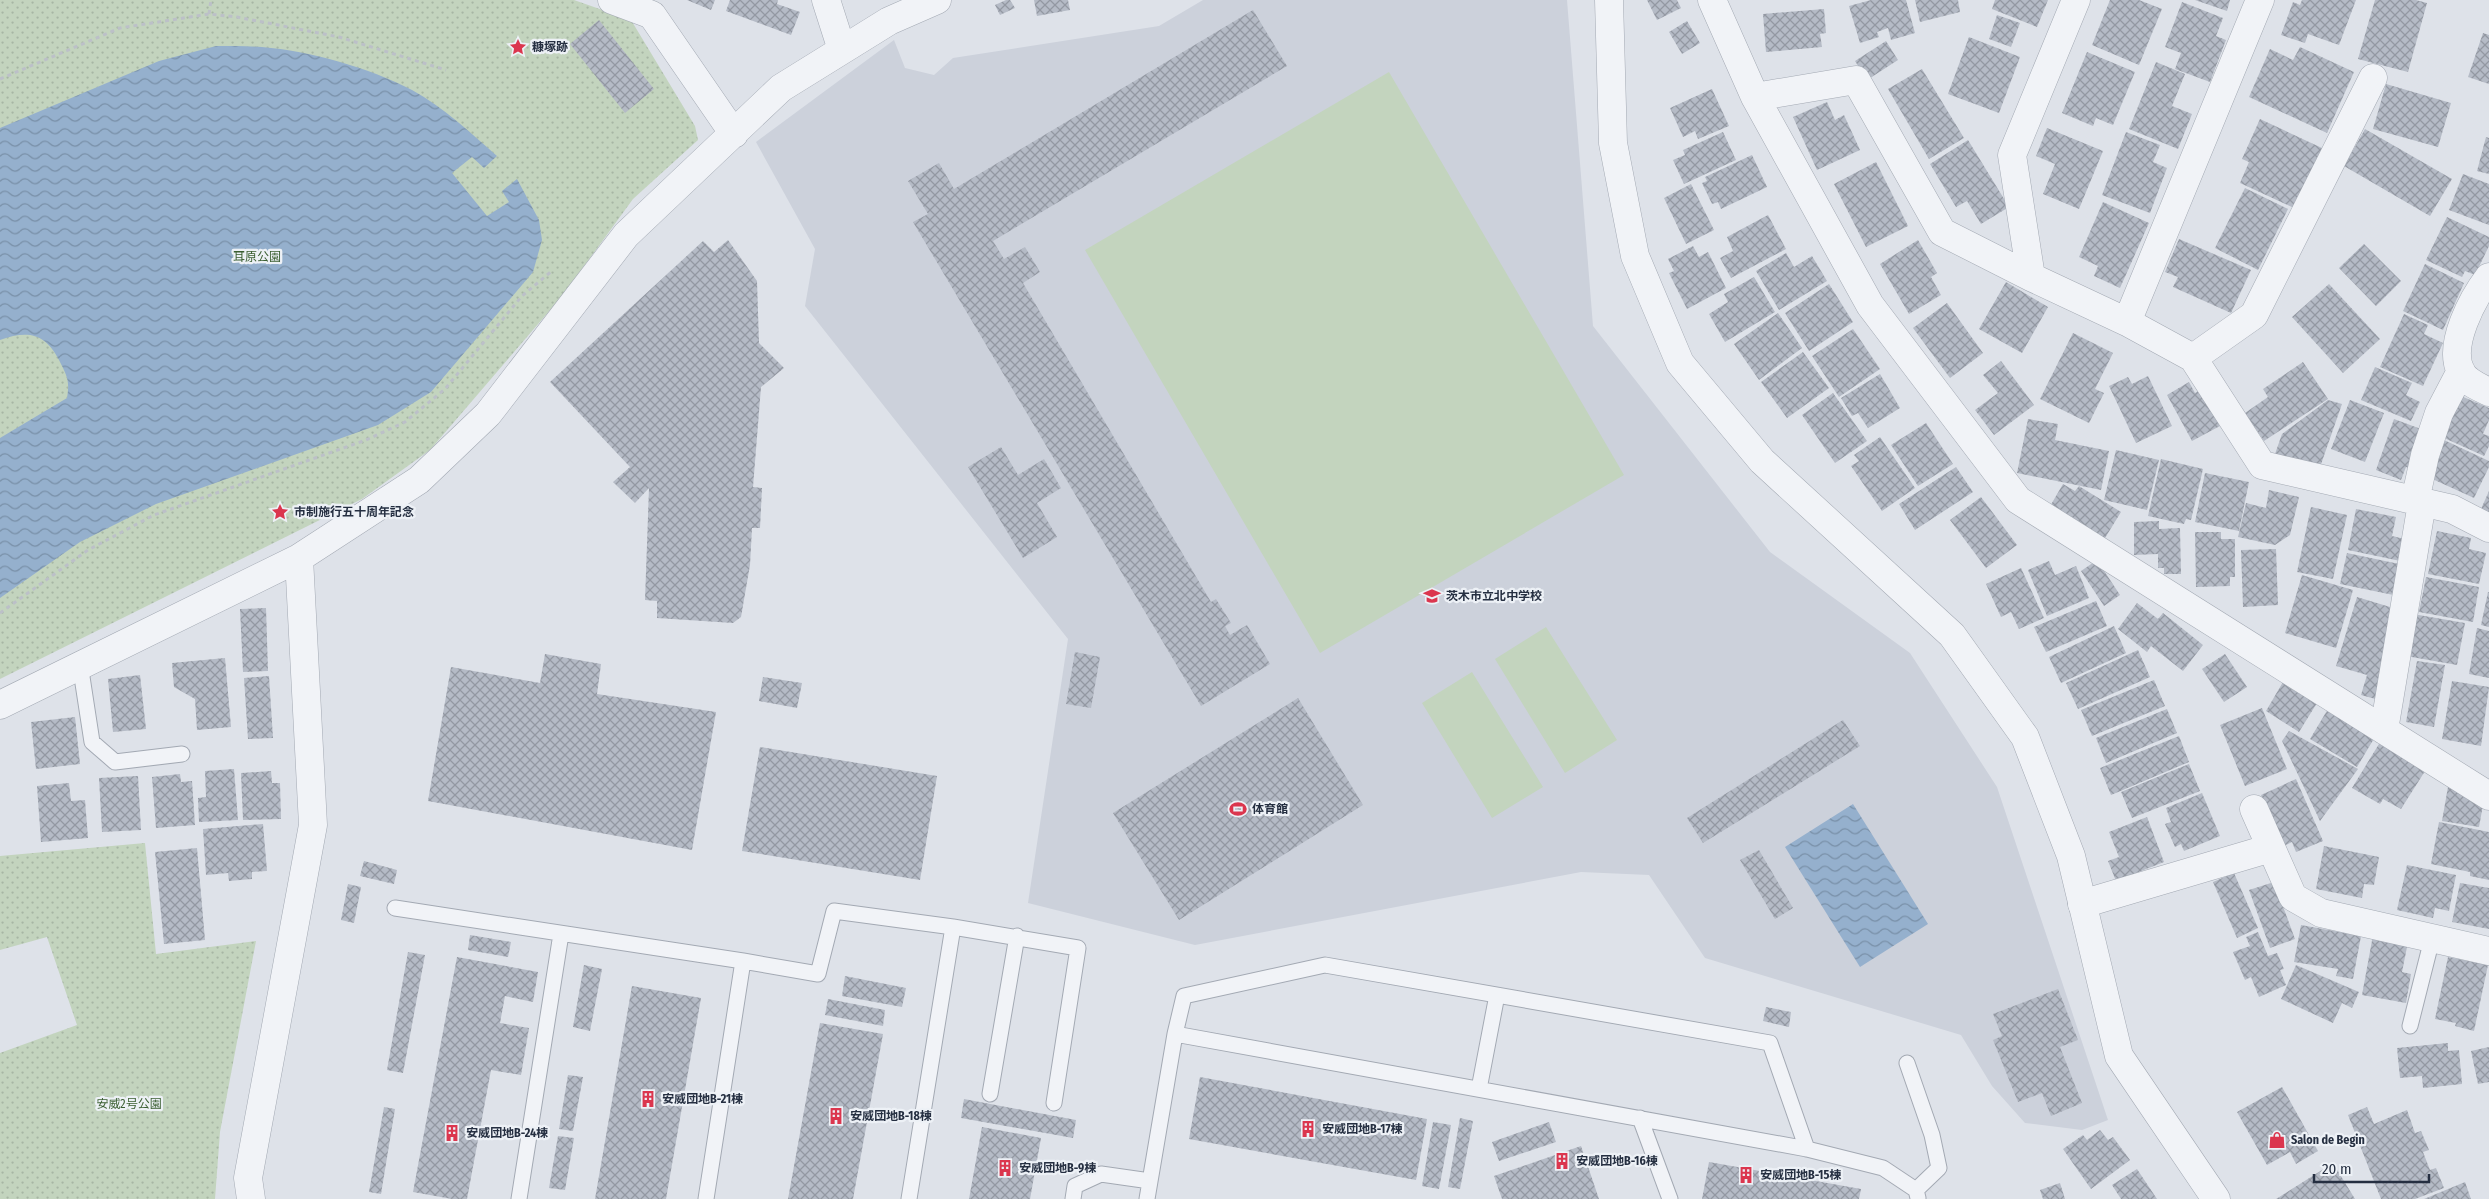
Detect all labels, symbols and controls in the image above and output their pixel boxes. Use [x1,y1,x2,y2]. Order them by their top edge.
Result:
place icon: 糠塚跡 [508,37,528,57]
place label: 糠塚跡 [532,40,568,54]
park label: 耳原公園 [233,250,281,264]
place icon: 市制施行五十周年記念 [270,502,290,522]
place label: 市制施行五十周年記念 [294,505,414,519]
school or university icon: 茨木市立北中学校 [1422,586,1442,606]
place label: 茨木市立北中学校 [1446,589,1542,603]
sports icon: 体育館 [1228,799,1248,819]
place label: 体育館 [1252,802,1288,816]
building icon: 安威団地B-21棟 [638,1089,658,1109]
place label: 安威団地B-21棟 [662,1092,743,1106]
park label: 安威2号公園 [96,1097,162,1111]
building icon: 安威団地B-18棟 [826,1106,846,1126]
place label: 安威団地B-18棟 [850,1109,932,1123]
building icon: 安威団地B-17棟 [1298,1119,1318,1139]
place label: 安威団地B-17棟 [1322,1122,1403,1136]
building icon: 安威団地B-24棟 [442,1123,462,1143]
place label: 安威団地B-24棟 [466,1126,548,1140]
shop icon: Salon de Begin [2267,1130,2287,1150]
place label: Salon de Begin [2291,1133,2365,1147]
building icon: 安威団地B-16棟 [1552,1151,1572,1171]
scale bar [2314,1152,2429,1184]
place label: 安威団地B-16棟 [1576,1154,1658,1168]
building icon: 安威団地B-9棟 [995,1158,1015,1178]
text: 20 m [2322,1160,2352,1178]
place label: 安威団地B-9棟 [1019,1161,1096,1175]
building icon: 安威団地B-15棟 [1736,1165,1756,1185]
place label: 安威団地B-15棟 [1760,1168,1841,1182]

